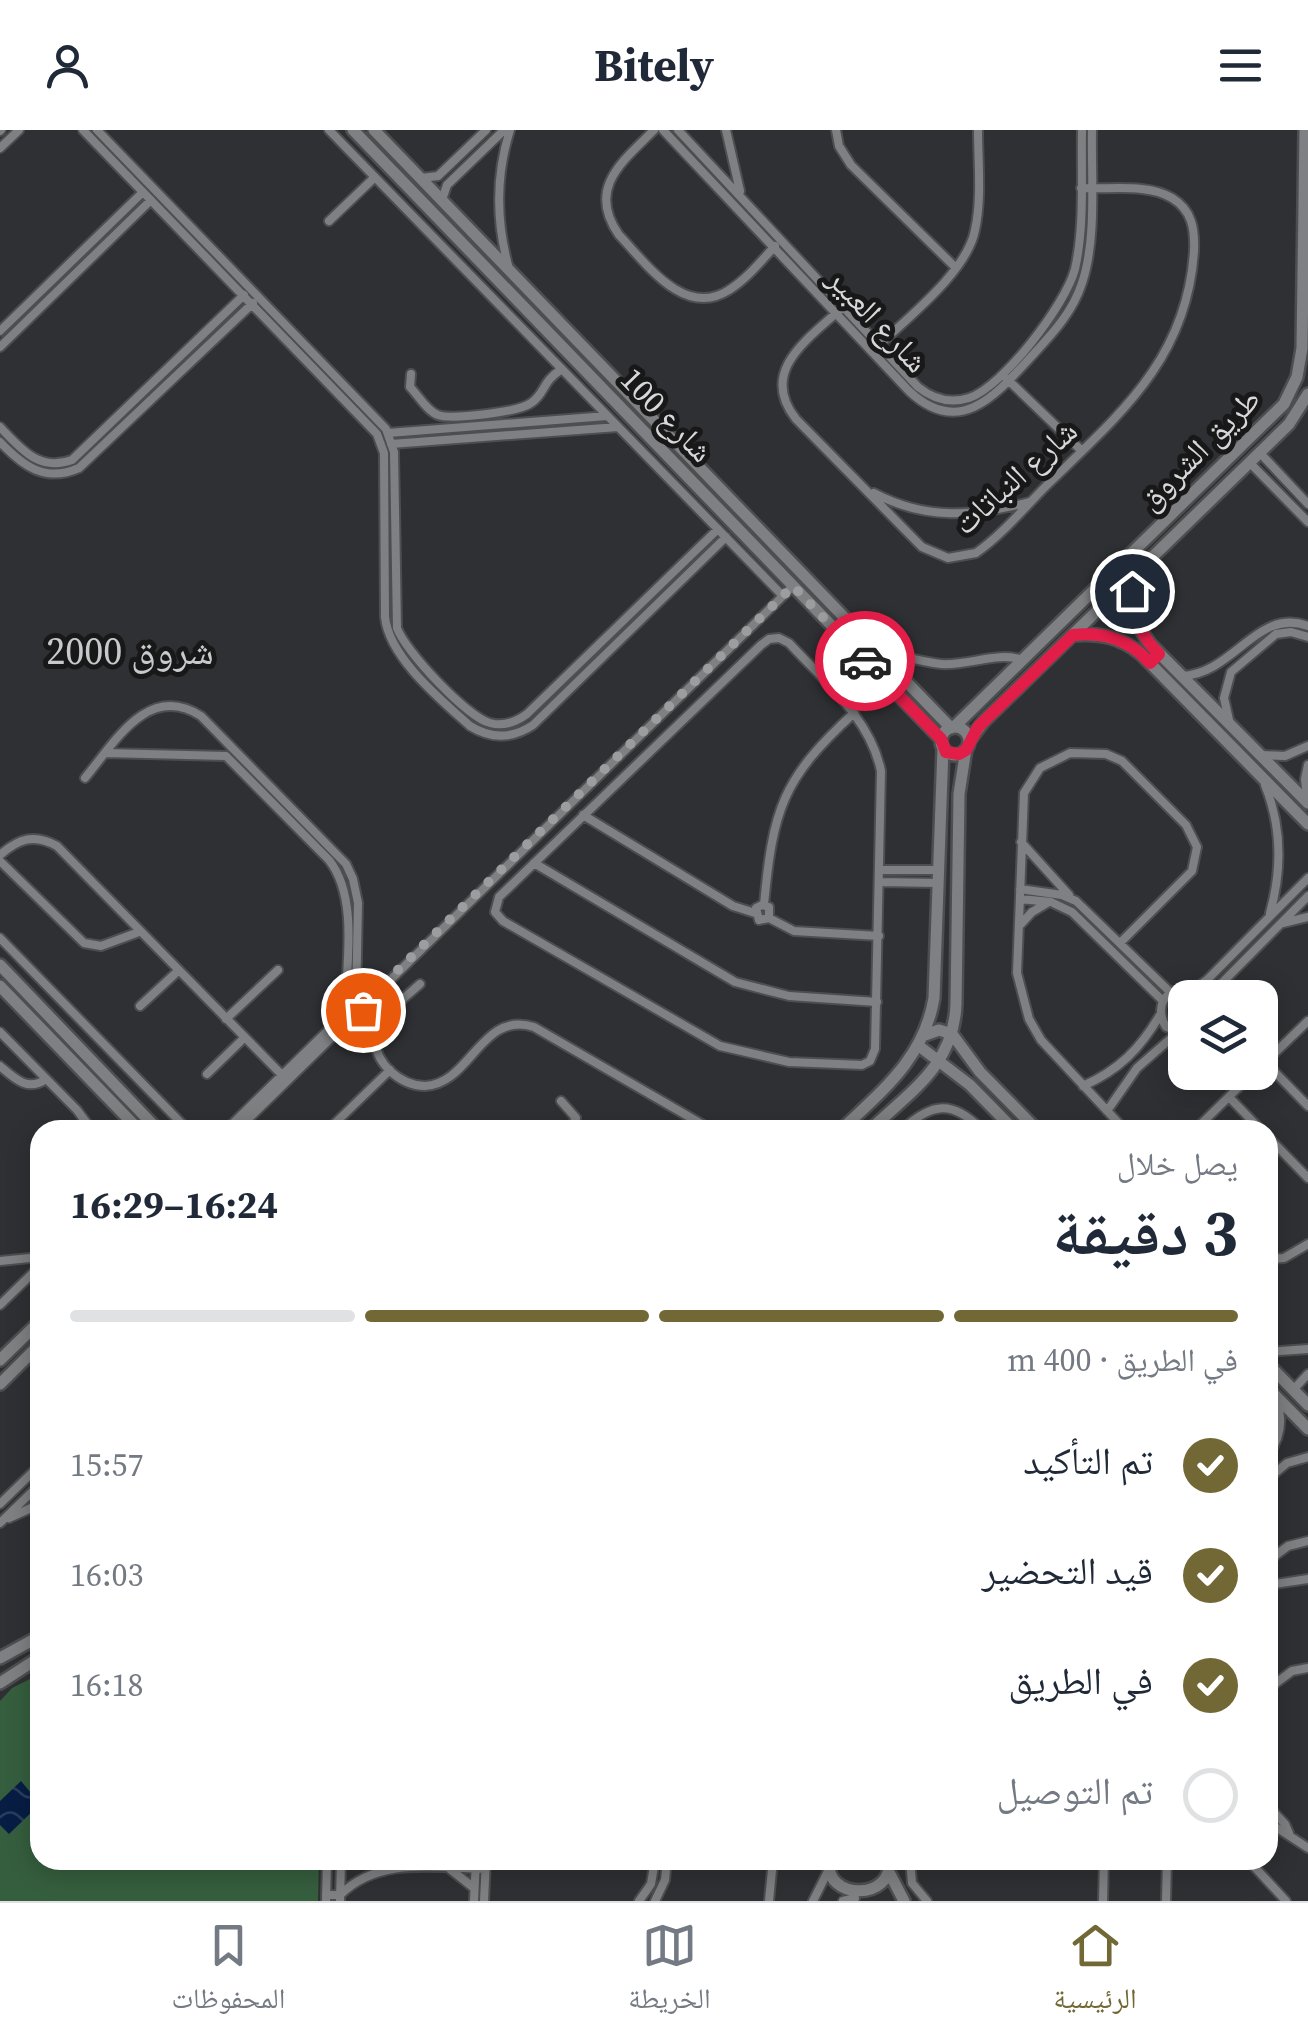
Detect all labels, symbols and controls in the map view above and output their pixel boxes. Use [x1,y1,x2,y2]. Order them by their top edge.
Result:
text: Bitely [594,34,714,96]
icon: person [40,38,95,93]
icon: menu [1213,38,1268,93]
street label: شارع العبير [817,257,938,382]
street label: شارع 100 [611,358,723,472]
street label: طريق الشروق [1128,378,1270,520]
street label: شارع النباتات [943,409,1087,545]
pin [1090,549,1175,634]
icon: home [1105,564,1160,619]
courier [815,611,915,711]
district label: شروق 2000 [46,625,214,677]
icon: car [838,634,893,689]
pin [321,968,406,1053]
map controls [1168,980,1278,1090]
button: layers [1168,980,1278,1090]
icon: bag [336,983,391,1038]
text: يصل خلال [1117,1142,1238,1186]
text: 16:24–16:29 [70,1179,278,1231]
text: 3 دقيقة [1052,1188,1238,1277]
text: في الطريق · 400 m [1007,1338,1238,1382]
text: تم التأكيد [1023,1435,1153,1487]
icon: check [1183,1438,1238,1493]
text: 15:57 [70,1443,144,1487]
text: قيد التحضير [982,1545,1153,1597]
icon: check [1183,1548,1238,1603]
text: 16:03 [70,1553,144,1597]
text: في الطريق [1008,1655,1153,1707]
icon: check [1183,1658,1238,1713]
text: 16:18 [70,1663,144,1707]
text: تم التوصيل [996,1765,1153,1817]
tab: المحفوظات [171,1918,285,2026]
tab: الخريطة [628,1918,711,2026]
tab: الرئيسية [1054,1918,1137,2026]

